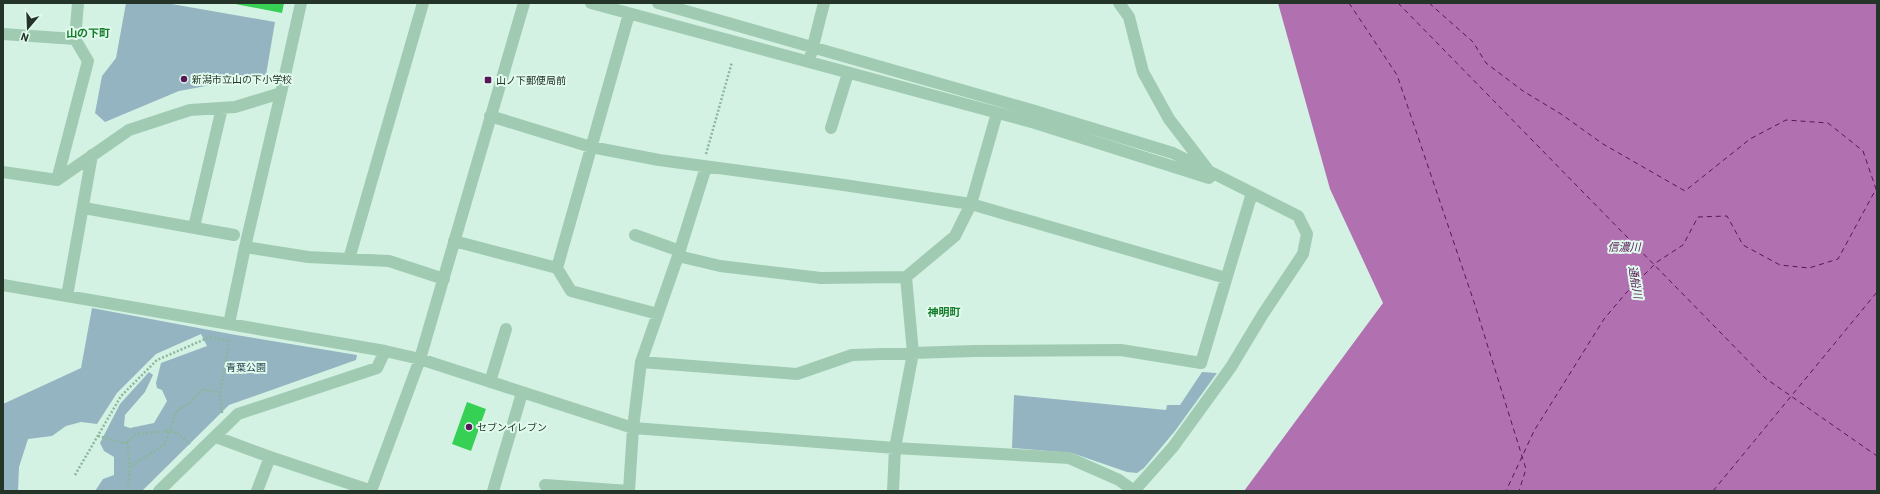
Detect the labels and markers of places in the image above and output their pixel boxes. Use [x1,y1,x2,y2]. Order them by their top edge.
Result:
place label: 新潟市立山の下小学校 [192,73,292,85]
marker: 新潟市立山の下小学校 [179,74,189,84]
place label: 山ノ下郵便局前 [496,74,566,86]
marker: 山ノ下郵便局前 [483,75,493,85]
place label: セブンイレブン [477,421,547,433]
marker: セブンイレブン [464,422,474,432]

